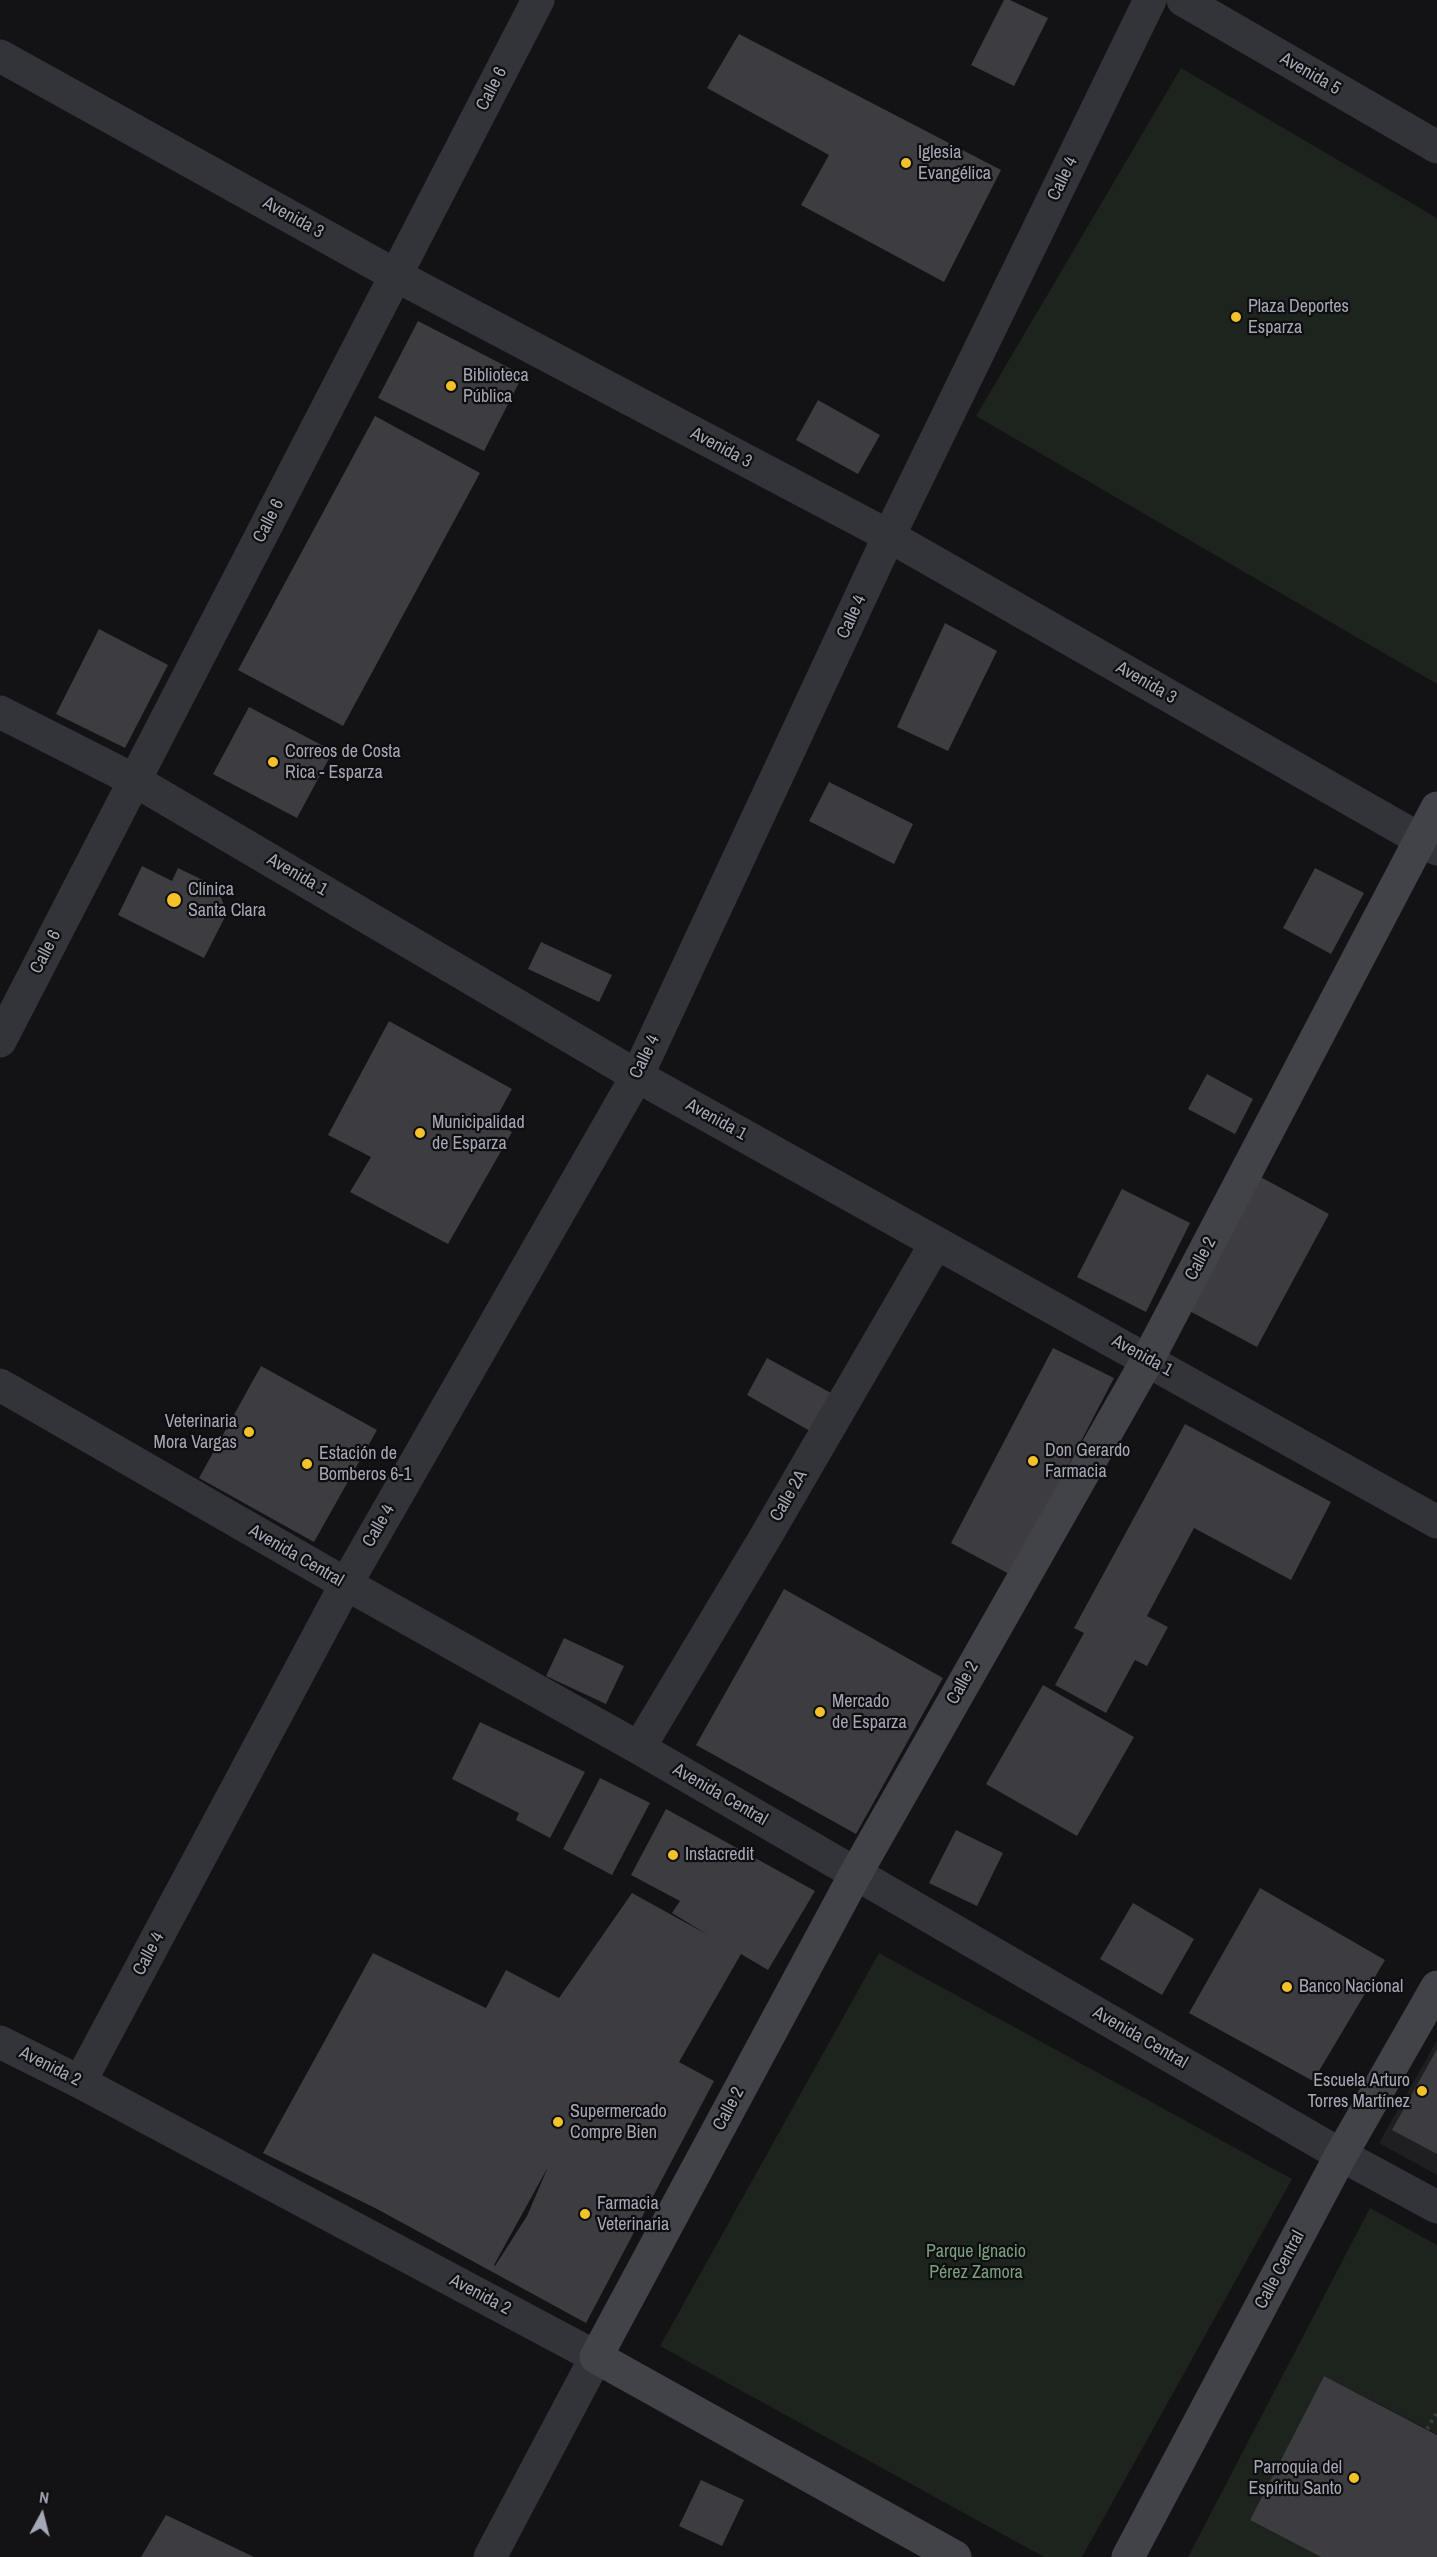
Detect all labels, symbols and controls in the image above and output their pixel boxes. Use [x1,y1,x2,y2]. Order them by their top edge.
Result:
street label: Avenida 5 [1276,48,1344,100]
street label: Calle 6 [472,64,512,114]
place label: Iglesia Evangélica [918,142,991,184]
street label: Calle 4 [1043,154,1083,204]
marker: Iglesia Evangélica [899,156,913,170]
street label: Avenida 3 [259,193,327,243]
place label: Plaza Deportes Esparza [1248,296,1349,338]
marker: Plaza Deportes Esparza [1229,310,1243,324]
place label: Biblioteca Pública [463,365,529,407]
marker: Biblioteca Pública [444,379,458,393]
street label: Avenida 3 [687,423,755,473]
street label: Calle 6 [249,496,289,546]
street label: Calle 4 [833,592,871,642]
street label: Avenida 3 [1112,657,1180,709]
place label: Correos de Costa Rica - Esparza [285,741,401,783]
marker: Correos de Costa Rica - Esparza [266,755,280,769]
street label: Avenida 1 [263,849,331,901]
place label: Clínica Santa Clara [188,879,266,922]
marker: Clínica Santa Clara [165,891,183,909]
street label: Calle 6 [26,927,66,977]
street label: Calle 4 [625,1032,665,1082]
street label: Avenida 1 [682,1095,750,1145]
place label: Municipalidad de Esparza [432,1112,525,1154]
marker: Municipalidad de Esparza [413,1126,427,1140]
street label: Calle 2 [1181,1234,1221,1284]
street label: Avenida 1 [1108,1331,1176,1381]
place label: Veterinaria Mora Vargas [154,1411,237,1454]
marker: Veterinaria Mora Vargas [242,1425,256,1439]
place label: Don Gerardo Farmacia [1045,1440,1130,1482]
place label: Estación de Bomberos 6-1 [319,1443,412,1486]
marker: Don Gerardo Farmacia [1026,1454,1040,1468]
marker: Estación de Bomberos 6-1 [300,1457,314,1471]
street label: Calle 2A [766,1466,812,1526]
street label: Calle 4 [358,1501,400,1551]
street label: Avenida Central [245,1520,347,1592]
street label: Calle 2 [942,1658,984,1708]
place label: Mercado de Esparza [832,1691,907,1734]
marker: Mercado de Esparza [813,1705,827,1719]
street label: Avenida Central [669,1759,771,1831]
place label: Instacredit [685,1844,754,1866]
marker: Instacredit [666,1848,680,1862]
street label: Calle 4 [129,1929,169,1979]
place label: Banco Nacional [1299,1976,1403,1998]
marker: Banco Nacional [1280,1980,1294,1994]
street label: Avenida Central [1089,2002,1191,2074]
street label: Avenida 2 [16,2042,84,2092]
place label: Escuela Arturo Torres Martínez [1307,2070,1410,2112]
street label: Calle 2 [709,2084,749,2134]
marker: Escuela Arturo Torres Martínez [1415,2084,1429,2098]
place label: Supermercado Compre Bien [570,2101,667,2144]
marker: Supermercado Compre Bien [551,2115,565,2129]
place label: Farmacia Veterinaria [597,2193,669,2236]
marker: Farmacia Veterinaria [578,2207,592,2221]
street label: Calle Central [1250,2227,1310,2313]
park label: Parque Ignacio Pérez Zamora [926,2241,1026,2284]
street label: Avenida 2 [446,2270,514,2320]
place label: Parroquia del Espíritu Santo [1248,2457,1342,2500]
marker: Parroquia del Espíritu Santo [1347,2471,1361,2485]
north arrow [12,2485,72,2545]
text: N [38,2486,50,2509]

